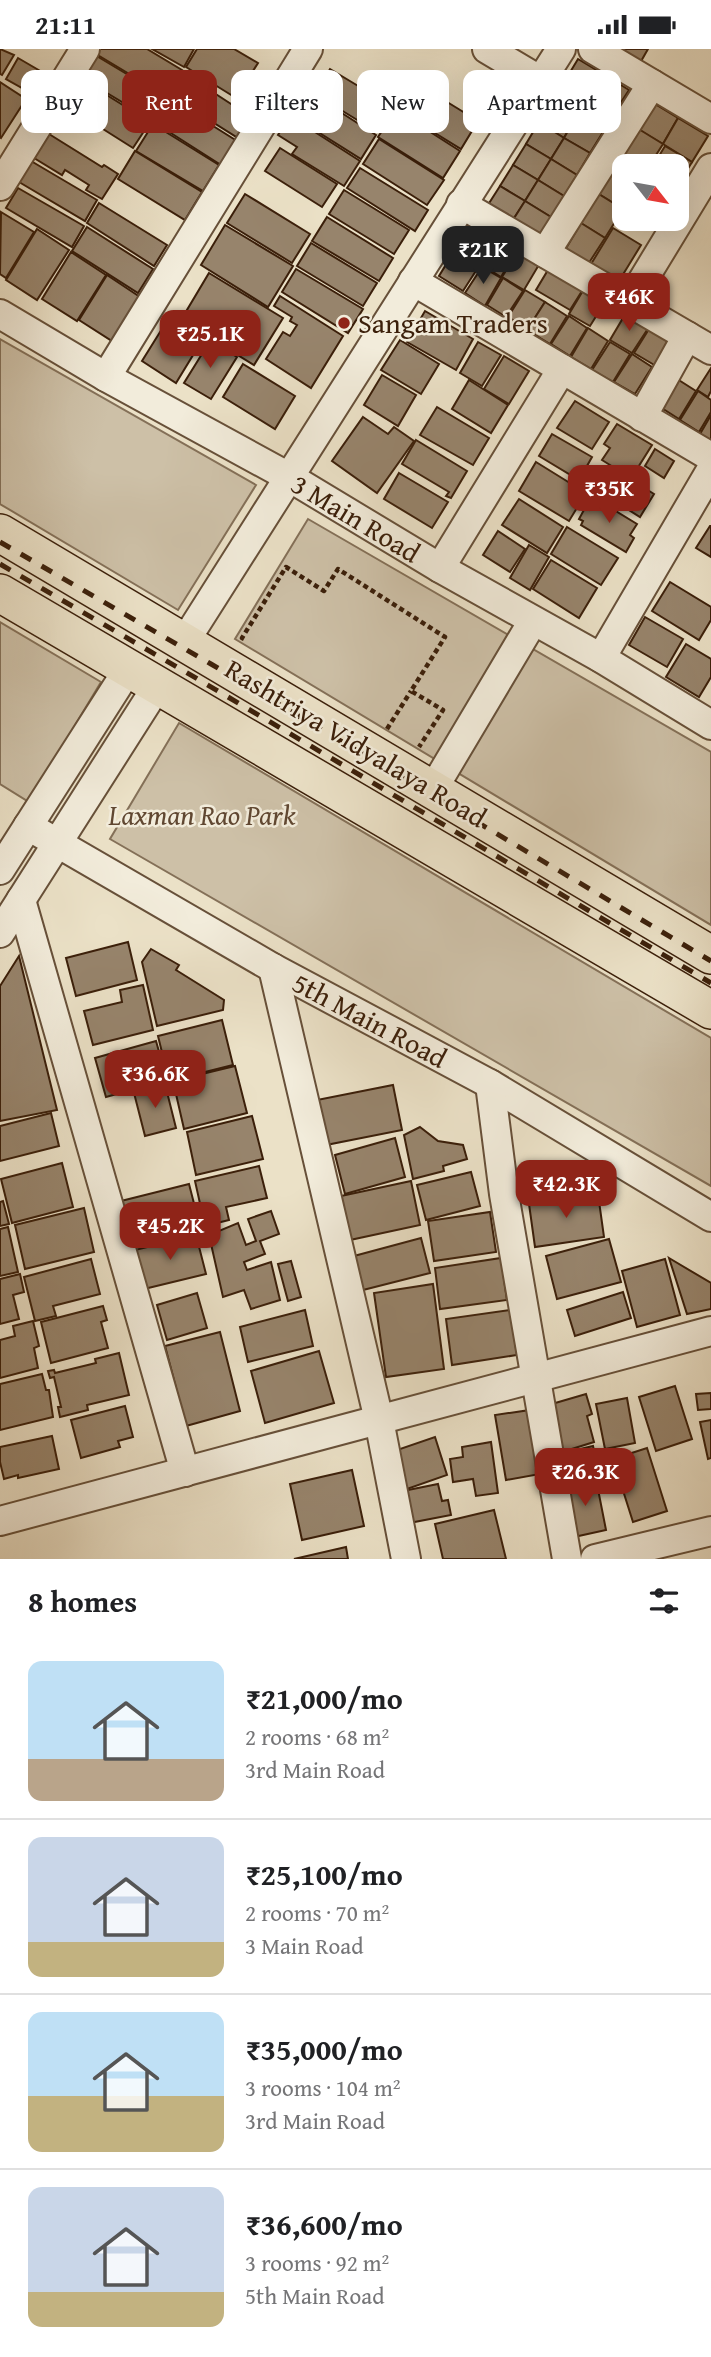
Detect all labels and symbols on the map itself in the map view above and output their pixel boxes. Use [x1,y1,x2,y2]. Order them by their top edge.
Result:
north arrow [612,154,690,231]
pin: ₹21K [442,226,524,286]
pin: ₹46K [588,273,670,333]
place label: Sangam Traders [358,302,548,343]
pin: ₹25.1K [153,311,267,370]
marker: Sangam Traders [336,315,352,331]
street label: 3 Main Road [284,463,429,572]
pin: ₹35K [568,465,650,525]
street label: Rashtriya Vidyalaya Road [218,648,495,837]
park label: Laxman Rao Park [108,794,296,835]
street label: 5th Main Road [286,962,455,1078]
pin: ₹36.6K [98,1051,212,1110]
pin: ₹42.3K [509,1161,623,1220]
pin: ₹45.2K [113,1203,227,1262]
pin: ₹26.3K [528,1449,642,1508]

